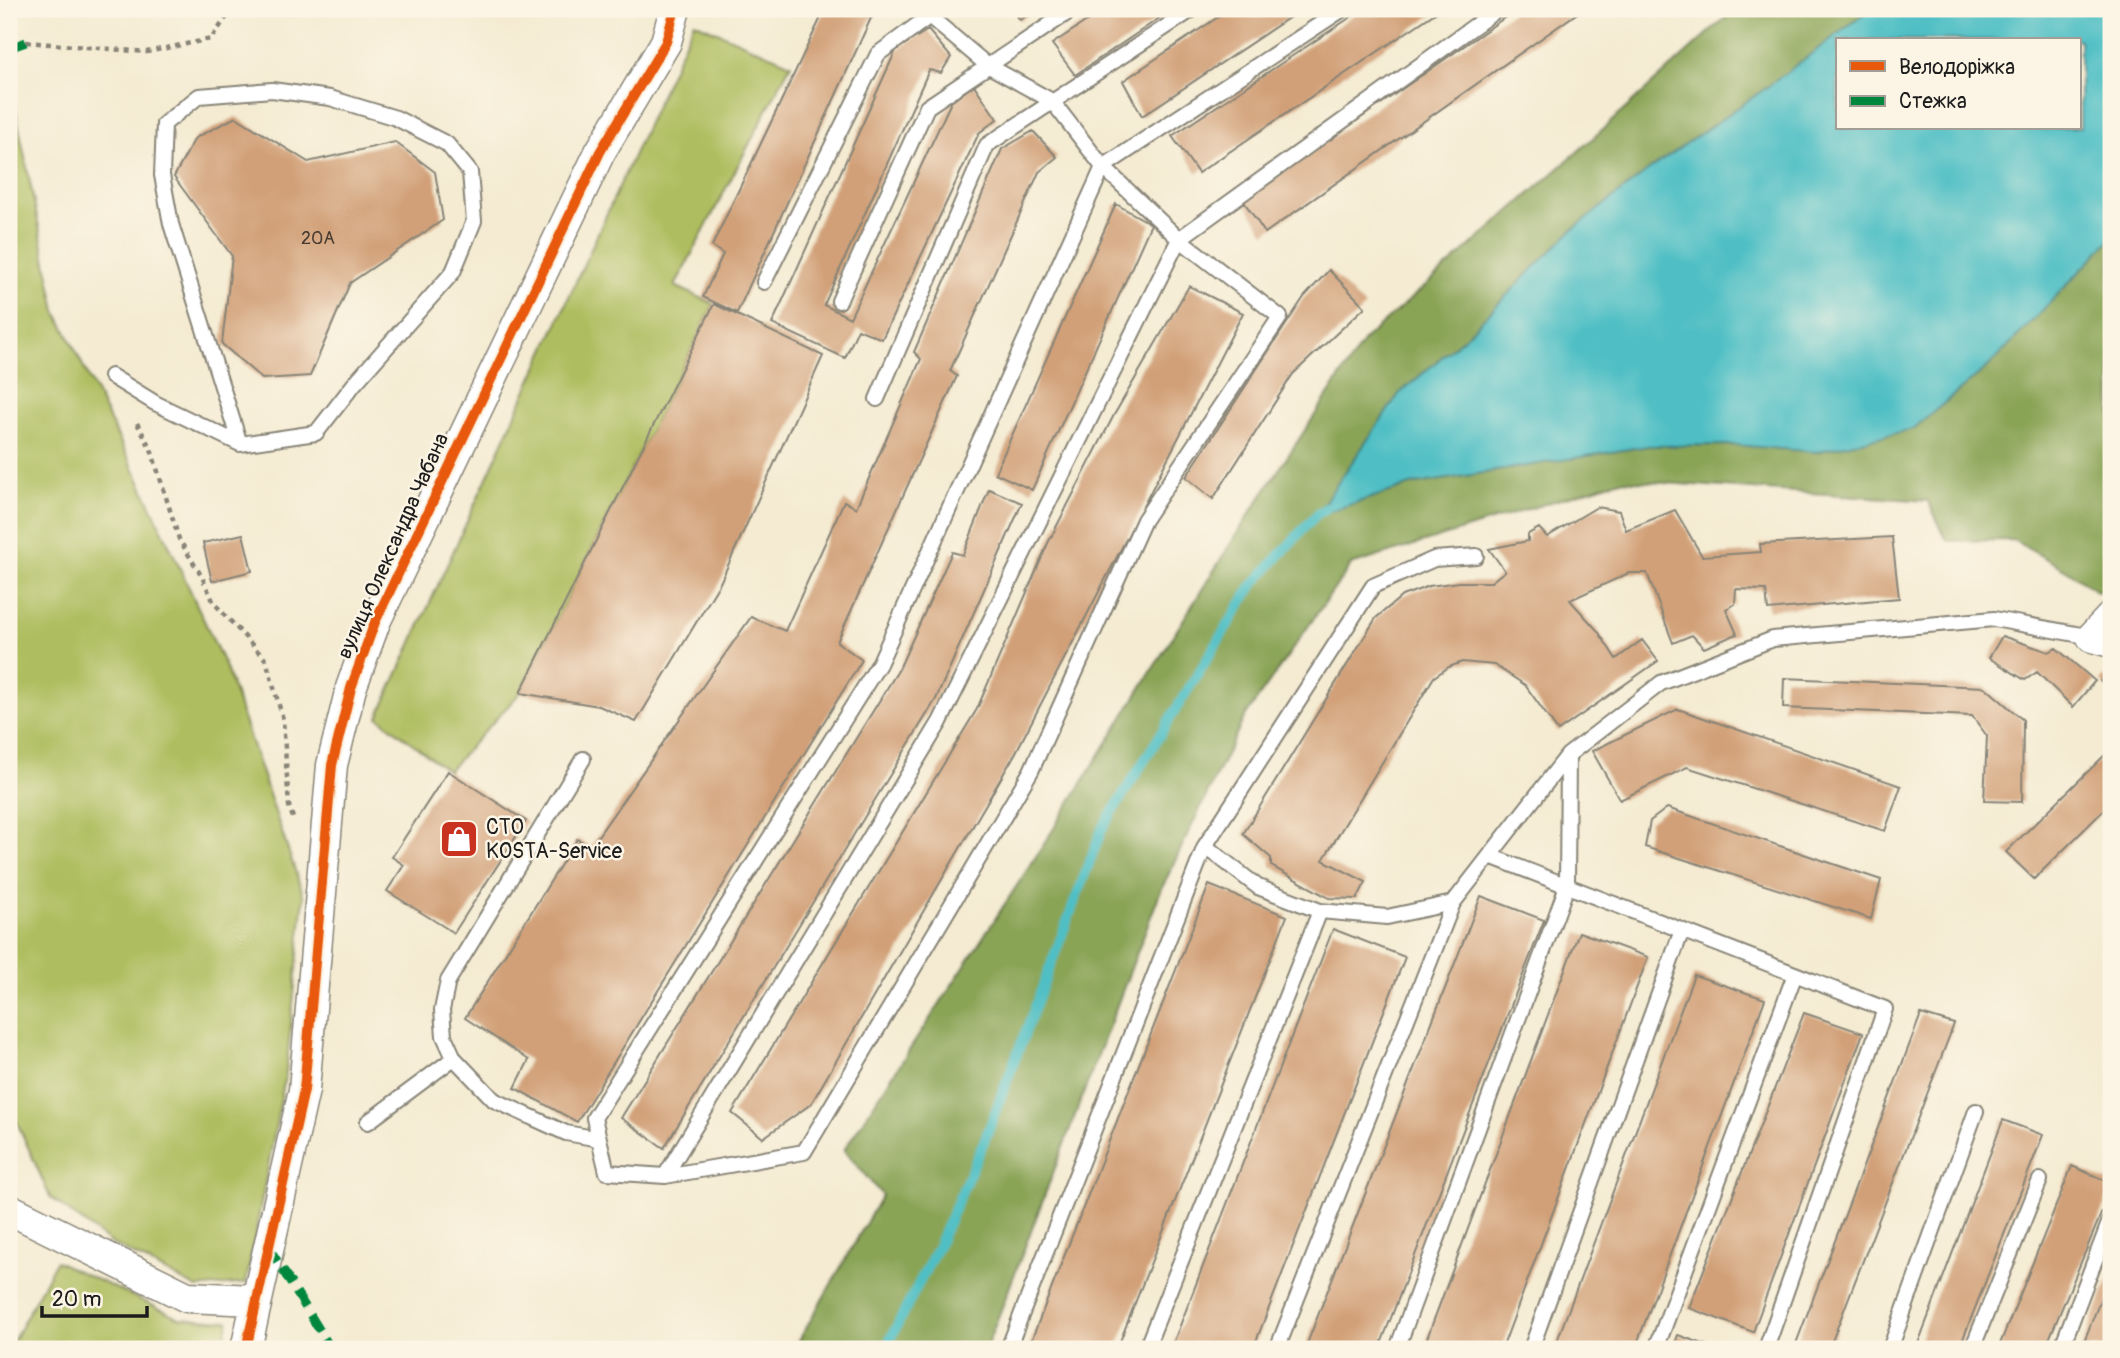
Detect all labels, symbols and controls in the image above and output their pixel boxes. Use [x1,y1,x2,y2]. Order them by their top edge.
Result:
legend [1836,38,2082,130]
text: Велодоріжка [1899,54,2015,81]
text: Стежка [1899,88,1967,115]
house number: 20А [301,227,335,250]
street label: вулиця Олександра Чабана [331,429,455,663]
place label: СТО KOSTA-Service [486,814,623,865]
shop icon: СТО KOSTA-Service [438,818,480,860]
scale bar [42,1274,147,1318]
text: 20 m [52,1286,101,1313]

